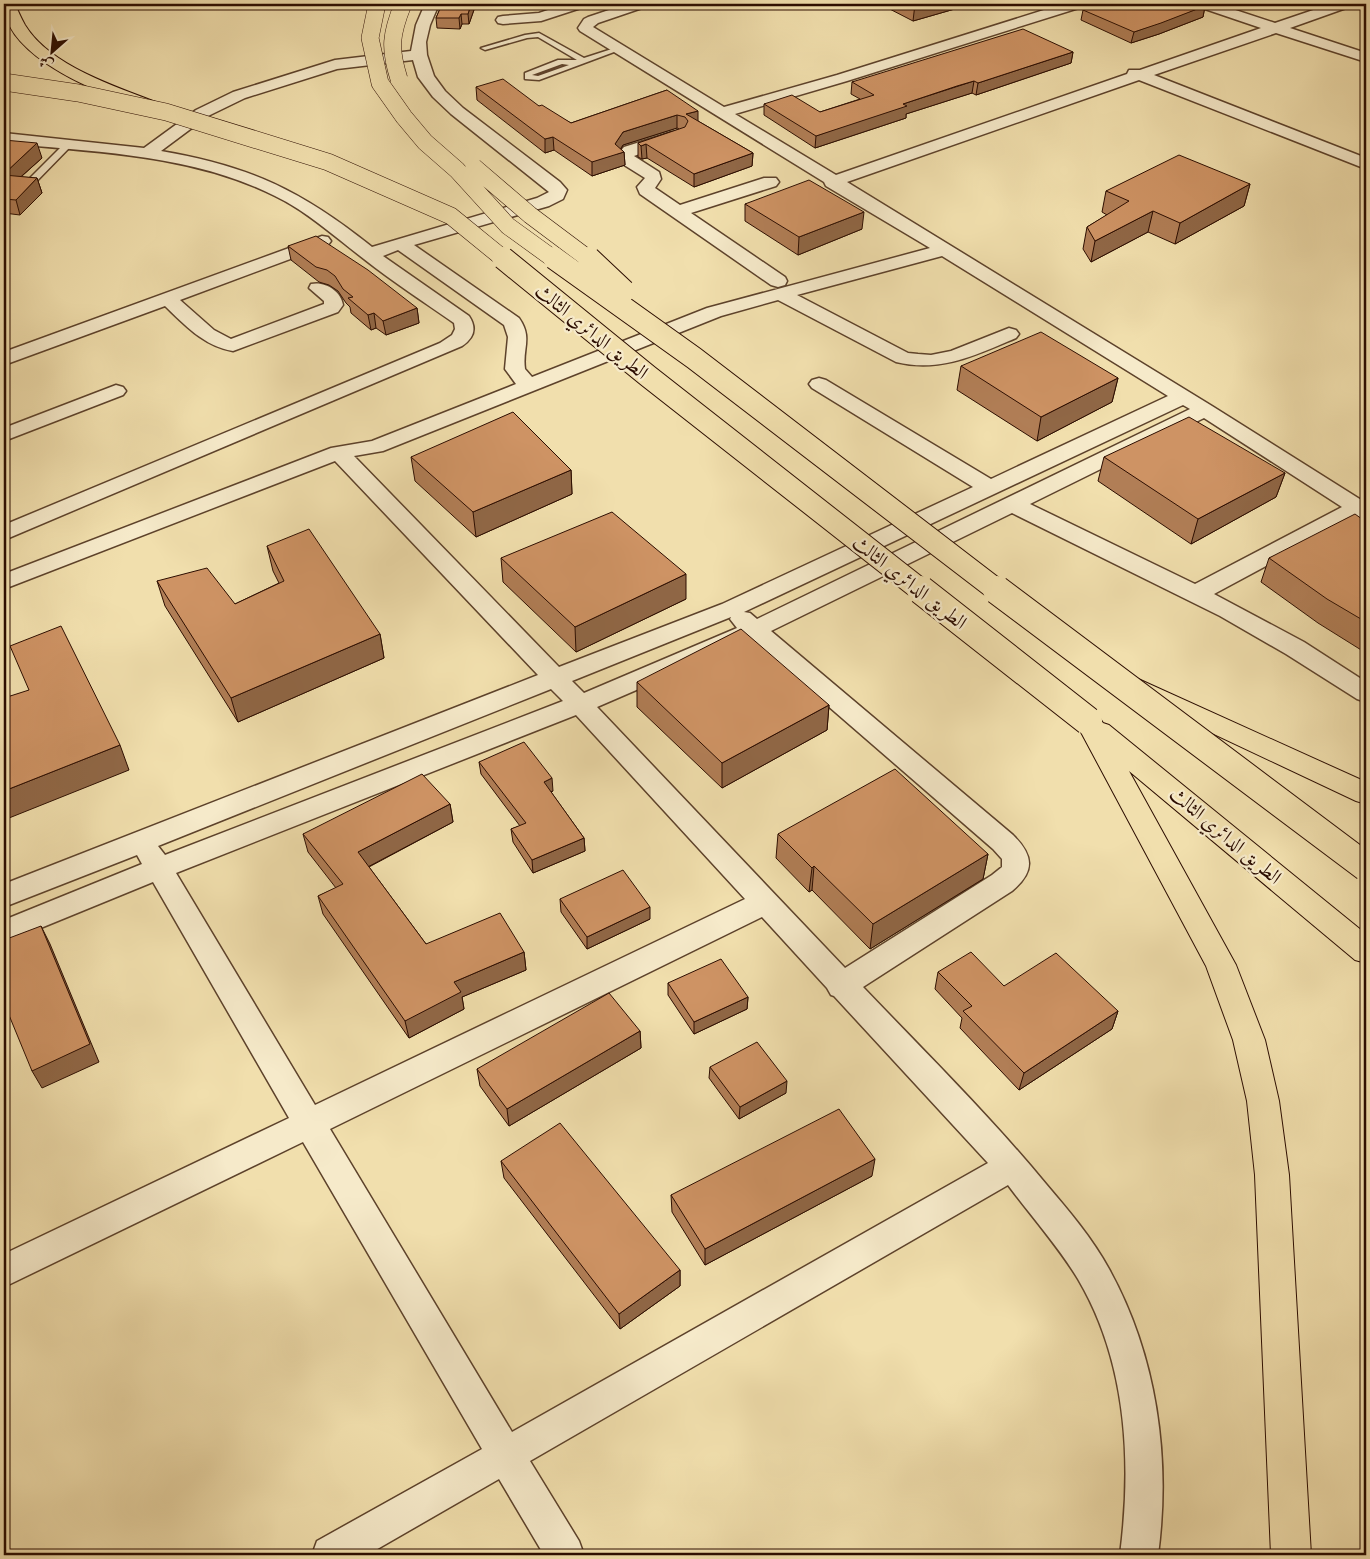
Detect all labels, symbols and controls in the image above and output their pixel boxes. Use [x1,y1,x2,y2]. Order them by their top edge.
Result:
north arrow [28,28,78,78]
text: ش [36,52,56,75]
street label: الطريق الدائري الثالث [528,277,654,387]
street label: الطريق الدائري الثالث [845,529,973,637]
street label: الطريق الدائري الثالث [1163,780,1288,892]

